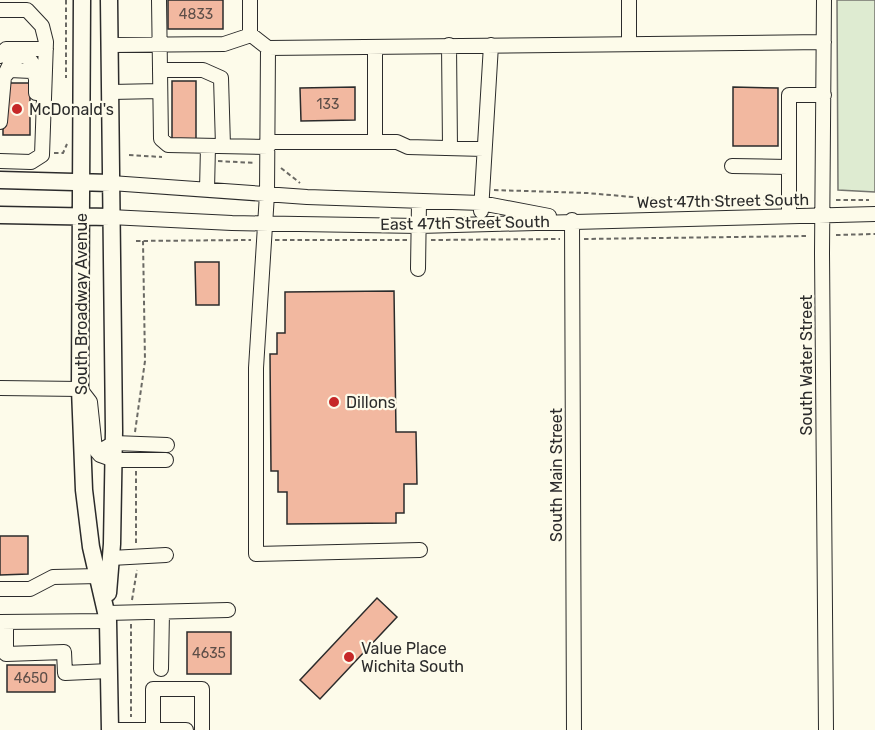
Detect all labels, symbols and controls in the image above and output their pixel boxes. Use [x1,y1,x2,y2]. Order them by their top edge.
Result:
house number: 4833 [179,6,213,23]
house number: 133 [317,96,339,113]
place label: McDonald's [29,100,114,119]
marker: McDonald's [10,102,24,116]
street label: West 47th Street South [637,190,809,212]
street label: East 47th Street South [380,212,550,234]
street label: South Broadway Avenue [72,213,91,395]
street label: South Water Street [797,295,816,435]
place label: Dillons [346,393,396,412]
marker: Dillons [327,395,341,409]
street label: South Main Street [547,408,566,542]
place label: Value Place Wichita South [361,639,464,676]
house number: 4635 [192,645,226,662]
marker: Value Place Wichita South [342,650,356,664]
house number: 4650 [14,670,48,687]

